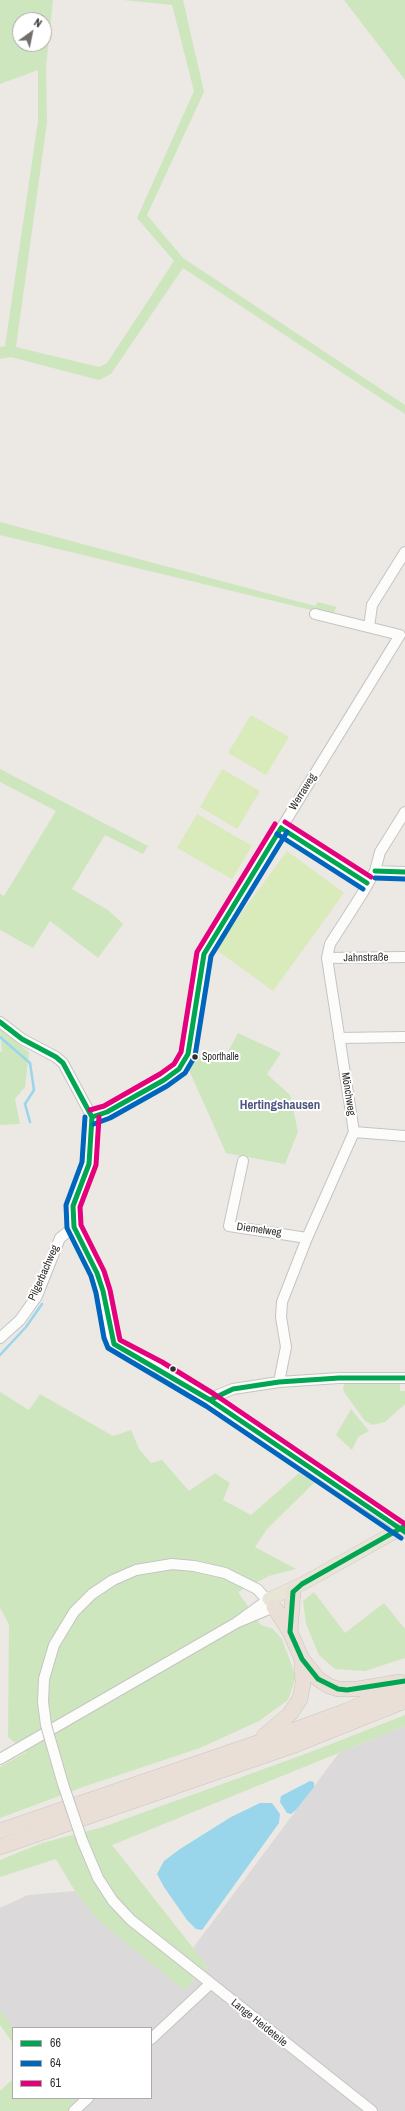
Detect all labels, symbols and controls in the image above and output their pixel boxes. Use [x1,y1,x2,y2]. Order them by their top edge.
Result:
north arrow [12,12,52,52]
text: N [31,15,45,30]
street label: Werraweg [287,771,319,813]
street label: Jahnstraße [343,951,389,965]
place label: Sporthalle [202,1051,239,1063]
marker: Sporthalle [190,1052,200,1062]
street label: Mönchweg [338,1071,358,1117]
district label: Hertingshausen [240,1098,320,1114]
street label: Diemelweg [236,1220,282,1240]
street label: Pilgerbachweg [26,1243,62,1303]
unlabelled marker [168,1364,178,1374]
street label: Lange Heideteile [228,1996,290,2050]
legend [12,2027,152,2099]
text: 66 [50,2035,61,2051]
text: 64 [50,2055,61,2071]
text: 61 [50,2075,61,2091]

